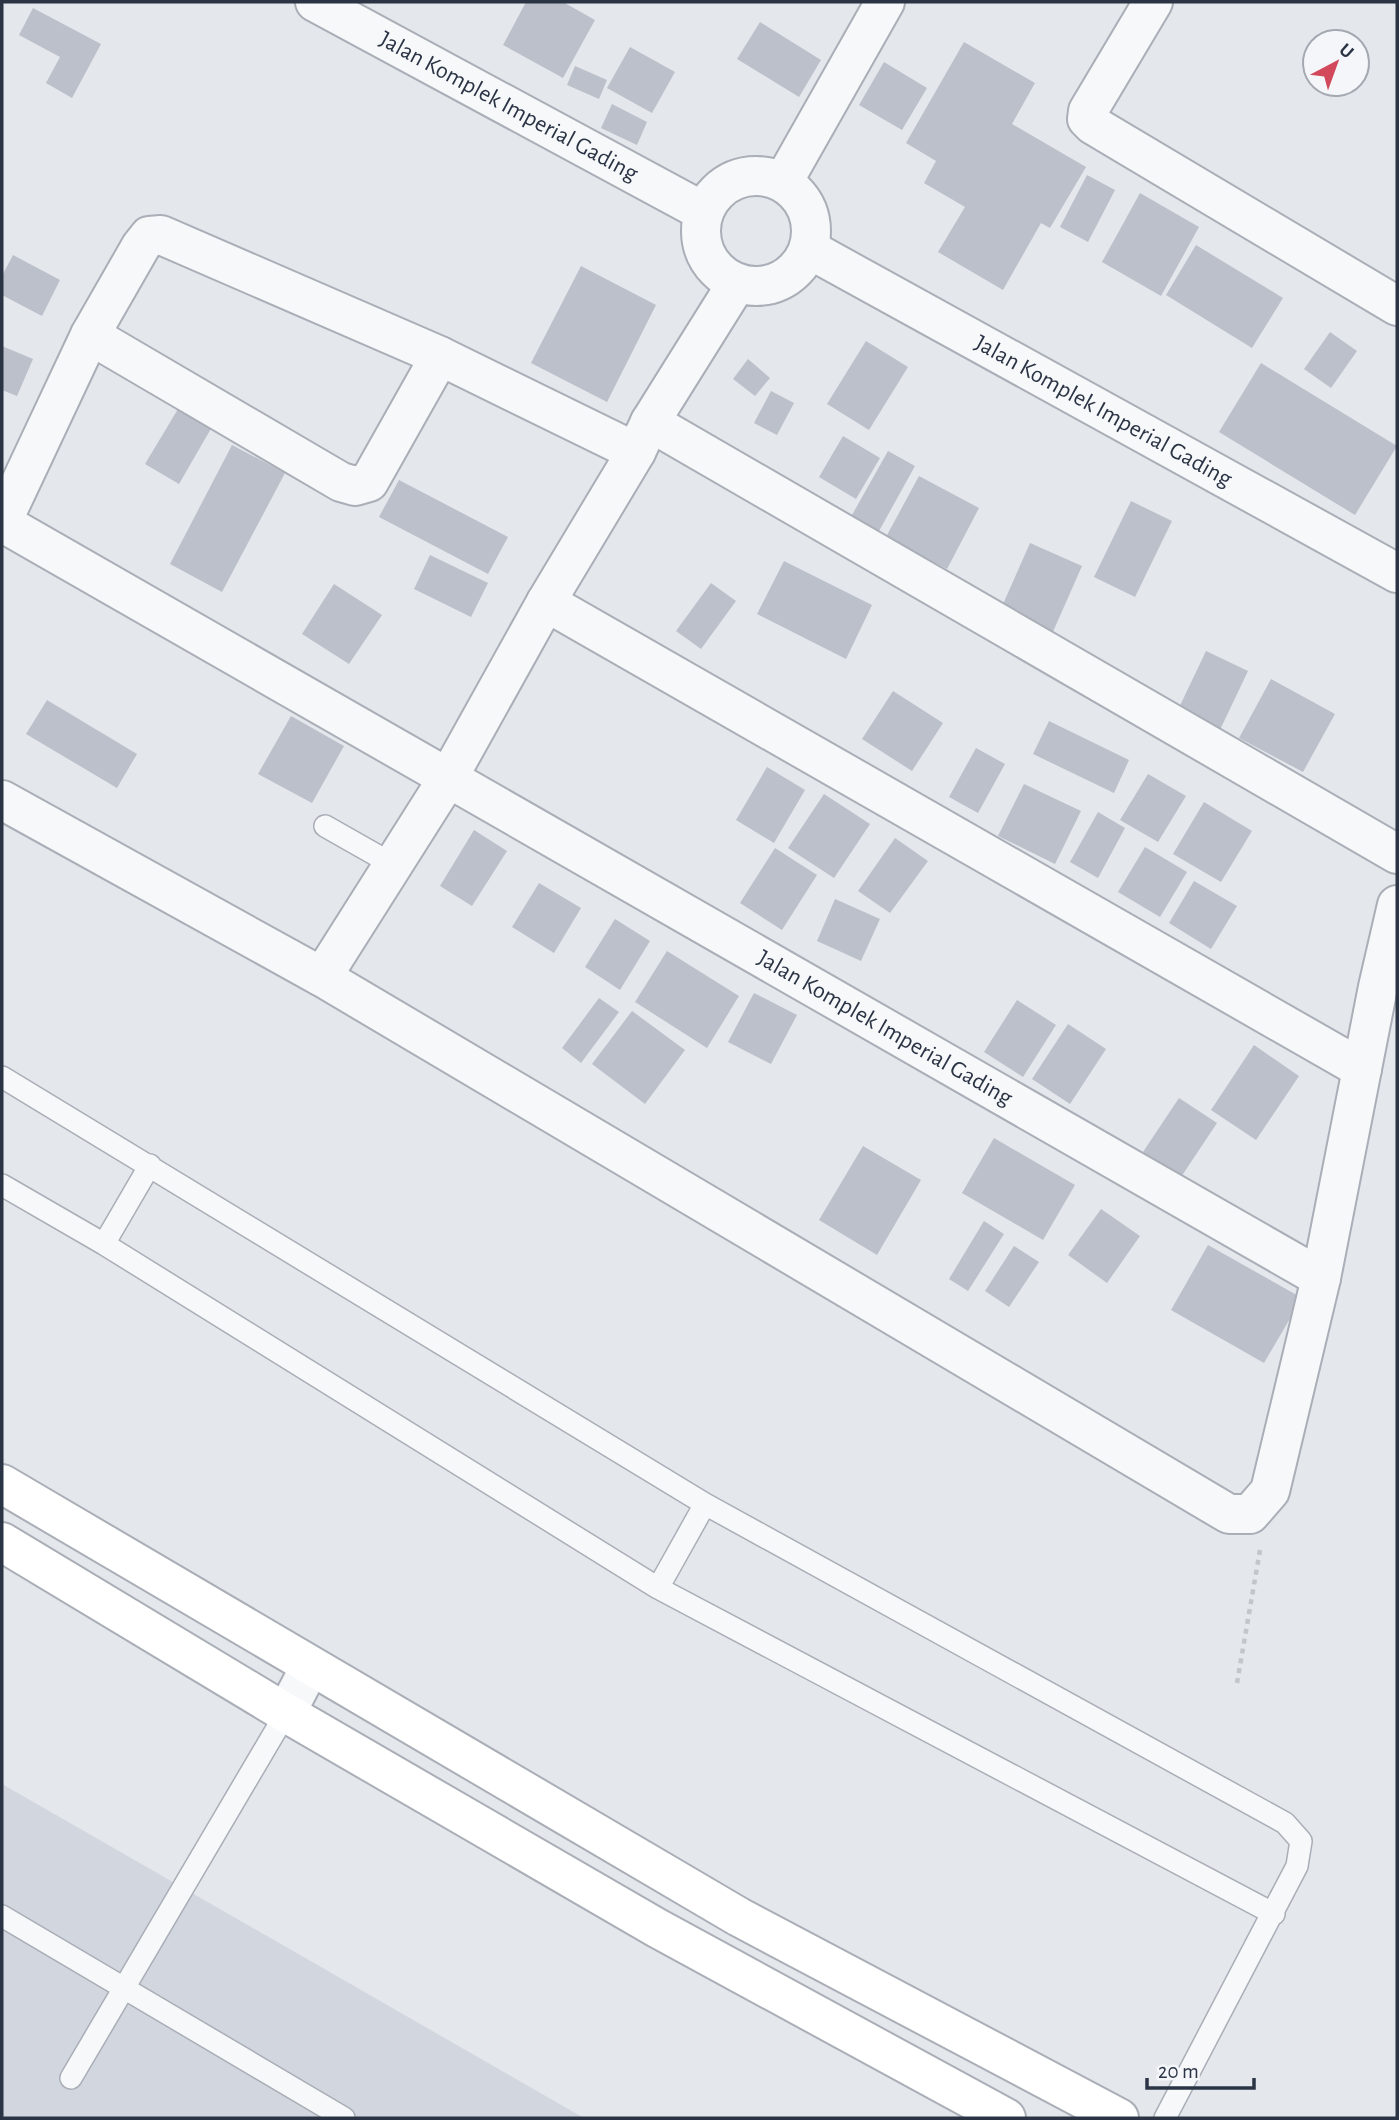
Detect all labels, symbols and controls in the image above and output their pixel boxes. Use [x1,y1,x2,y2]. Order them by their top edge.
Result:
street label: Jalan Komplek Imperial Gading [375,27,642,186]
north arrow [1301,28,1371,98]
text: U [1335,40,1357,62]
street label: Jalan Komplek Imperial Gading [971,331,1236,492]
street label: Jalan Komplek Imperial Gading [753,946,1017,1111]
scale bar [1147,2046,1254,2090]
text: 20 m [1158,2061,1199,2082]

